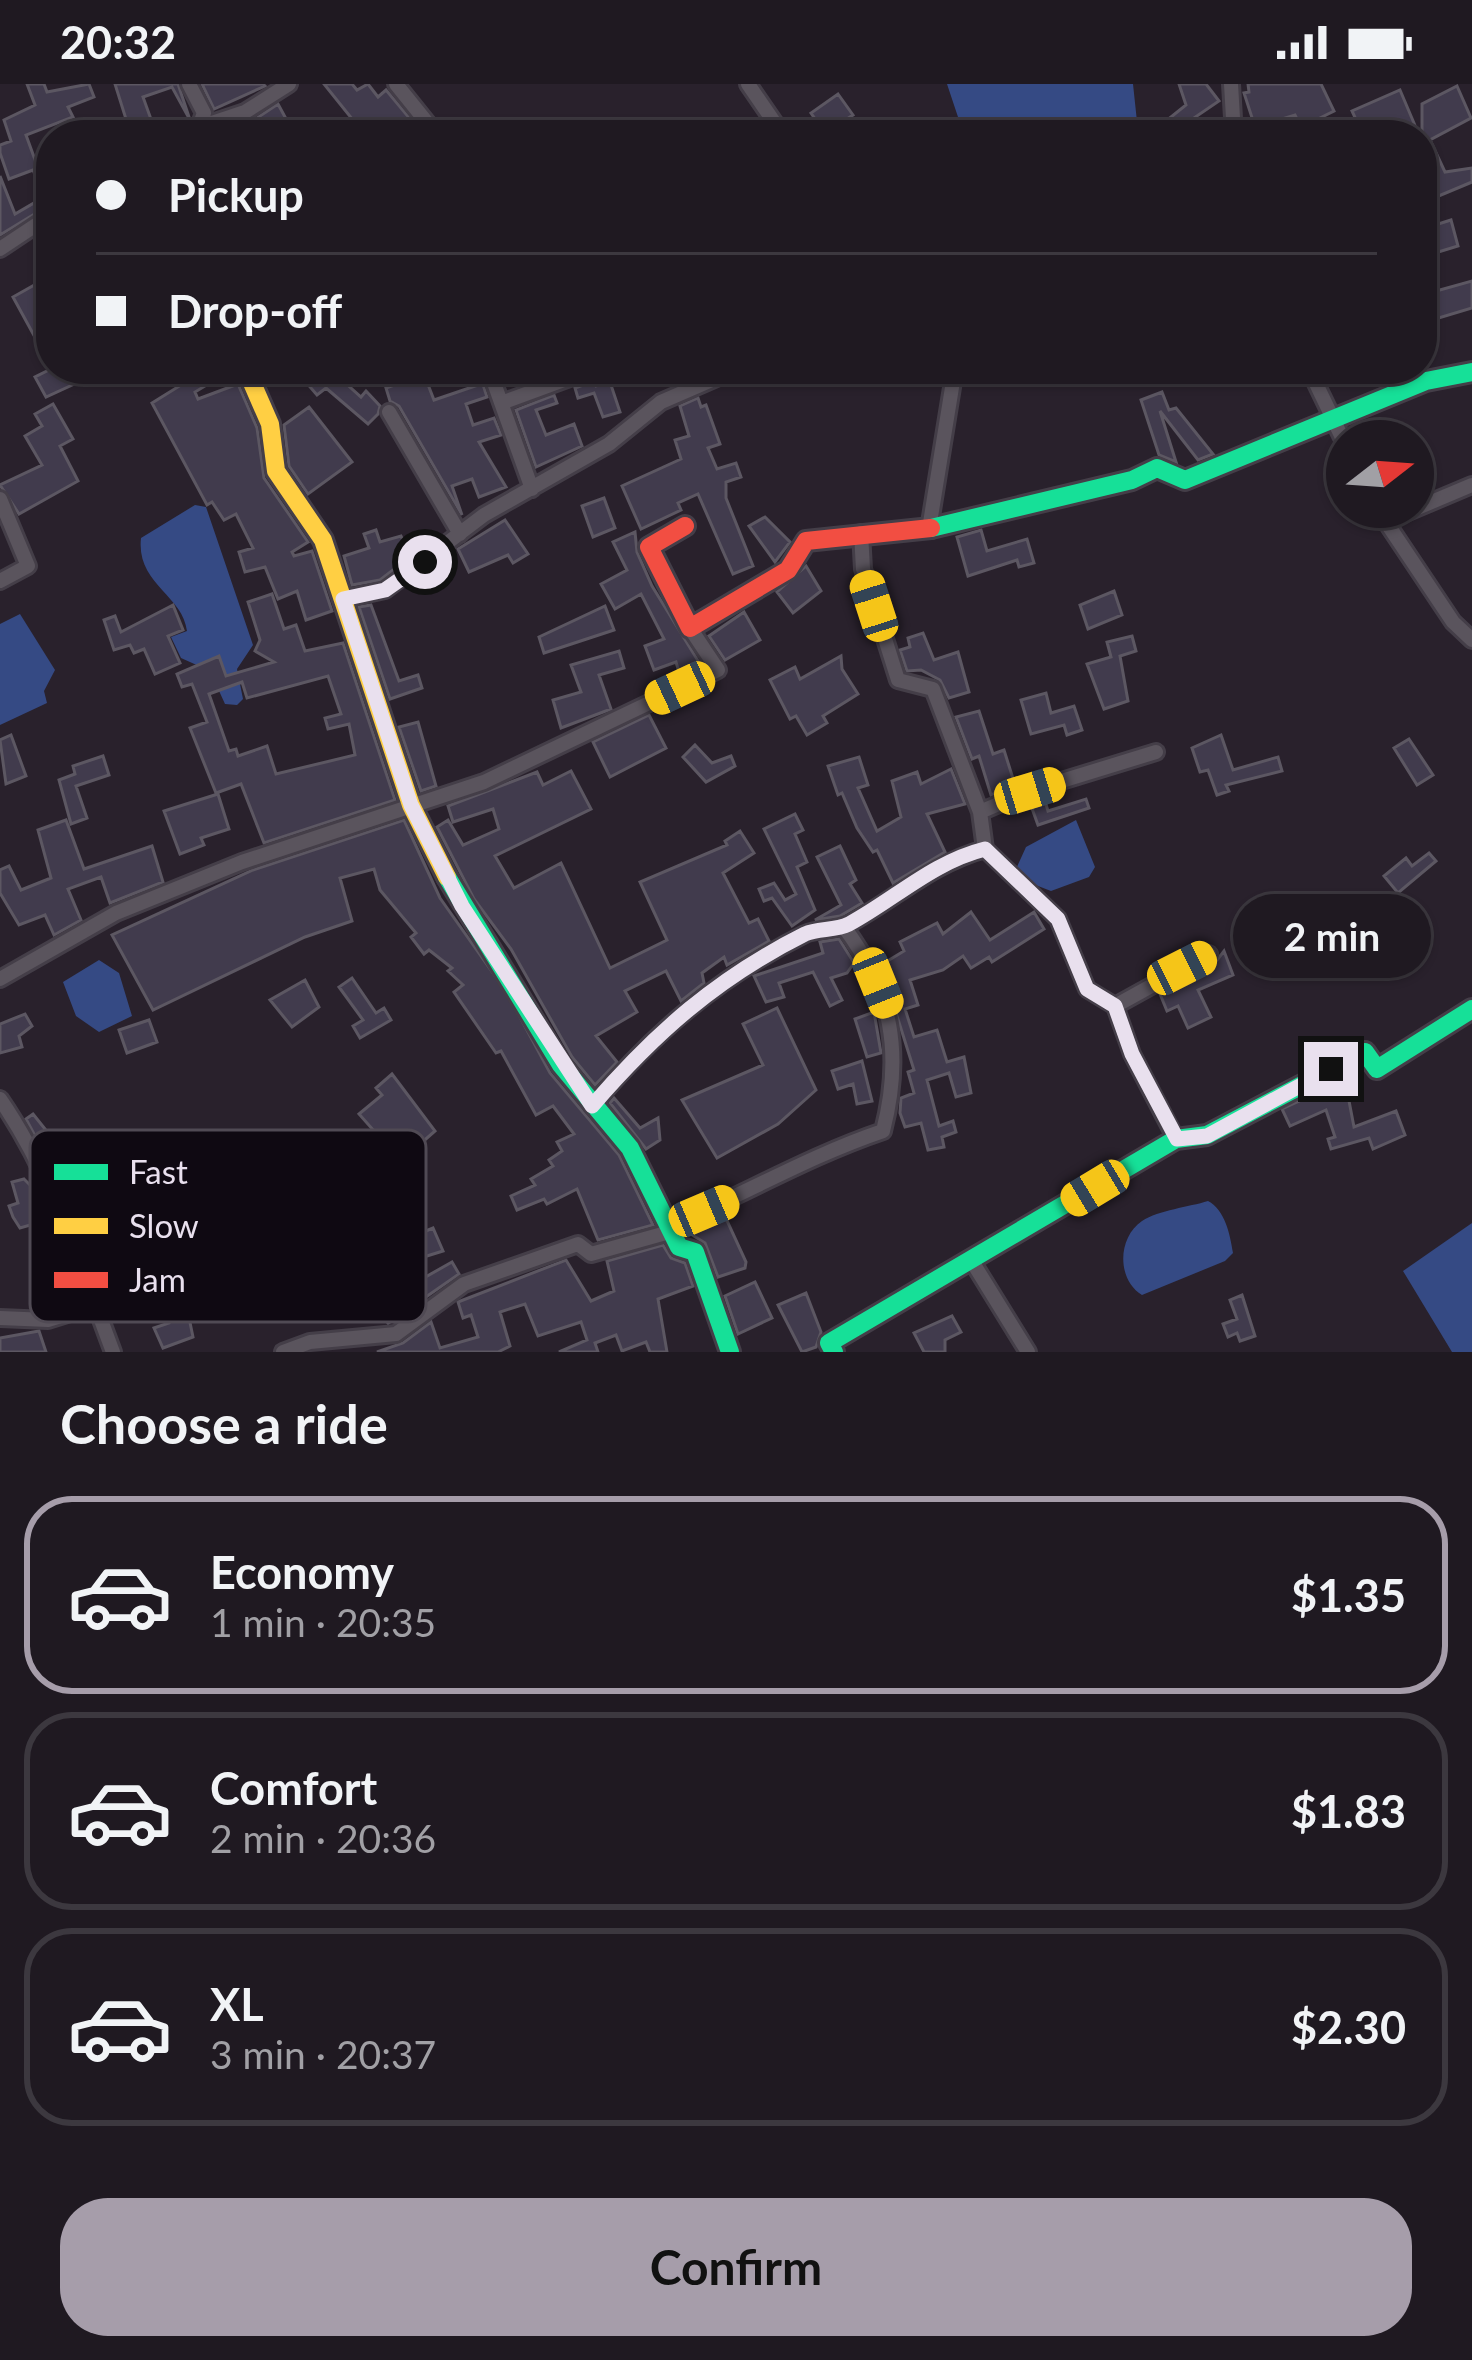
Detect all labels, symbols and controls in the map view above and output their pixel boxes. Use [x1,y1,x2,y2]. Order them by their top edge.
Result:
text: 20:32 [60,15,176,69]
text: Pickup [168,168,304,222]
text: Drop-off [168,284,342,338]
north arrow [1326,420,1434,528]
map controls [1326,420,1434,528]
route start [398,535,452,589]
car [846,566,902,646]
car [640,656,720,720]
car [990,763,1070,819]
callout: 2 min [1232,895,1430,979]
text: 2 min [1284,913,1380,959]
car [1142,936,1222,1000]
car [848,943,908,1023]
route end [1304,1042,1358,1096]
legend [30,1130,426,1322]
text: Fast [129,1151,188,1191]
car [1055,1154,1135,1222]
car [664,1180,744,1242]
text: Slow [129,1205,199,1245]
text: Jam [129,1259,186,1299]
text: Choose a ride [60,1391,388,1456]
icon: car [66,1541,174,1649]
text: Economy [210,1545,394,1599]
text: $1.35 [1291,1568,1406,1622]
text: 1 min · 20:35 [210,1599,436,1645]
icon: car [66,1757,174,1865]
text: Comfort [210,1761,377,1815]
text: $1.83 [1291,1784,1406,1838]
text: 2 min · 20:36 [210,1815,436,1861]
icon: car [66,1973,174,2081]
text: XL [210,1977,264,2031]
text: $2.30 [1291,2000,1406,2054]
text: 3 min · 20:37 [210,2031,436,2077]
button: Confirm [60,2198,1412,2336]

